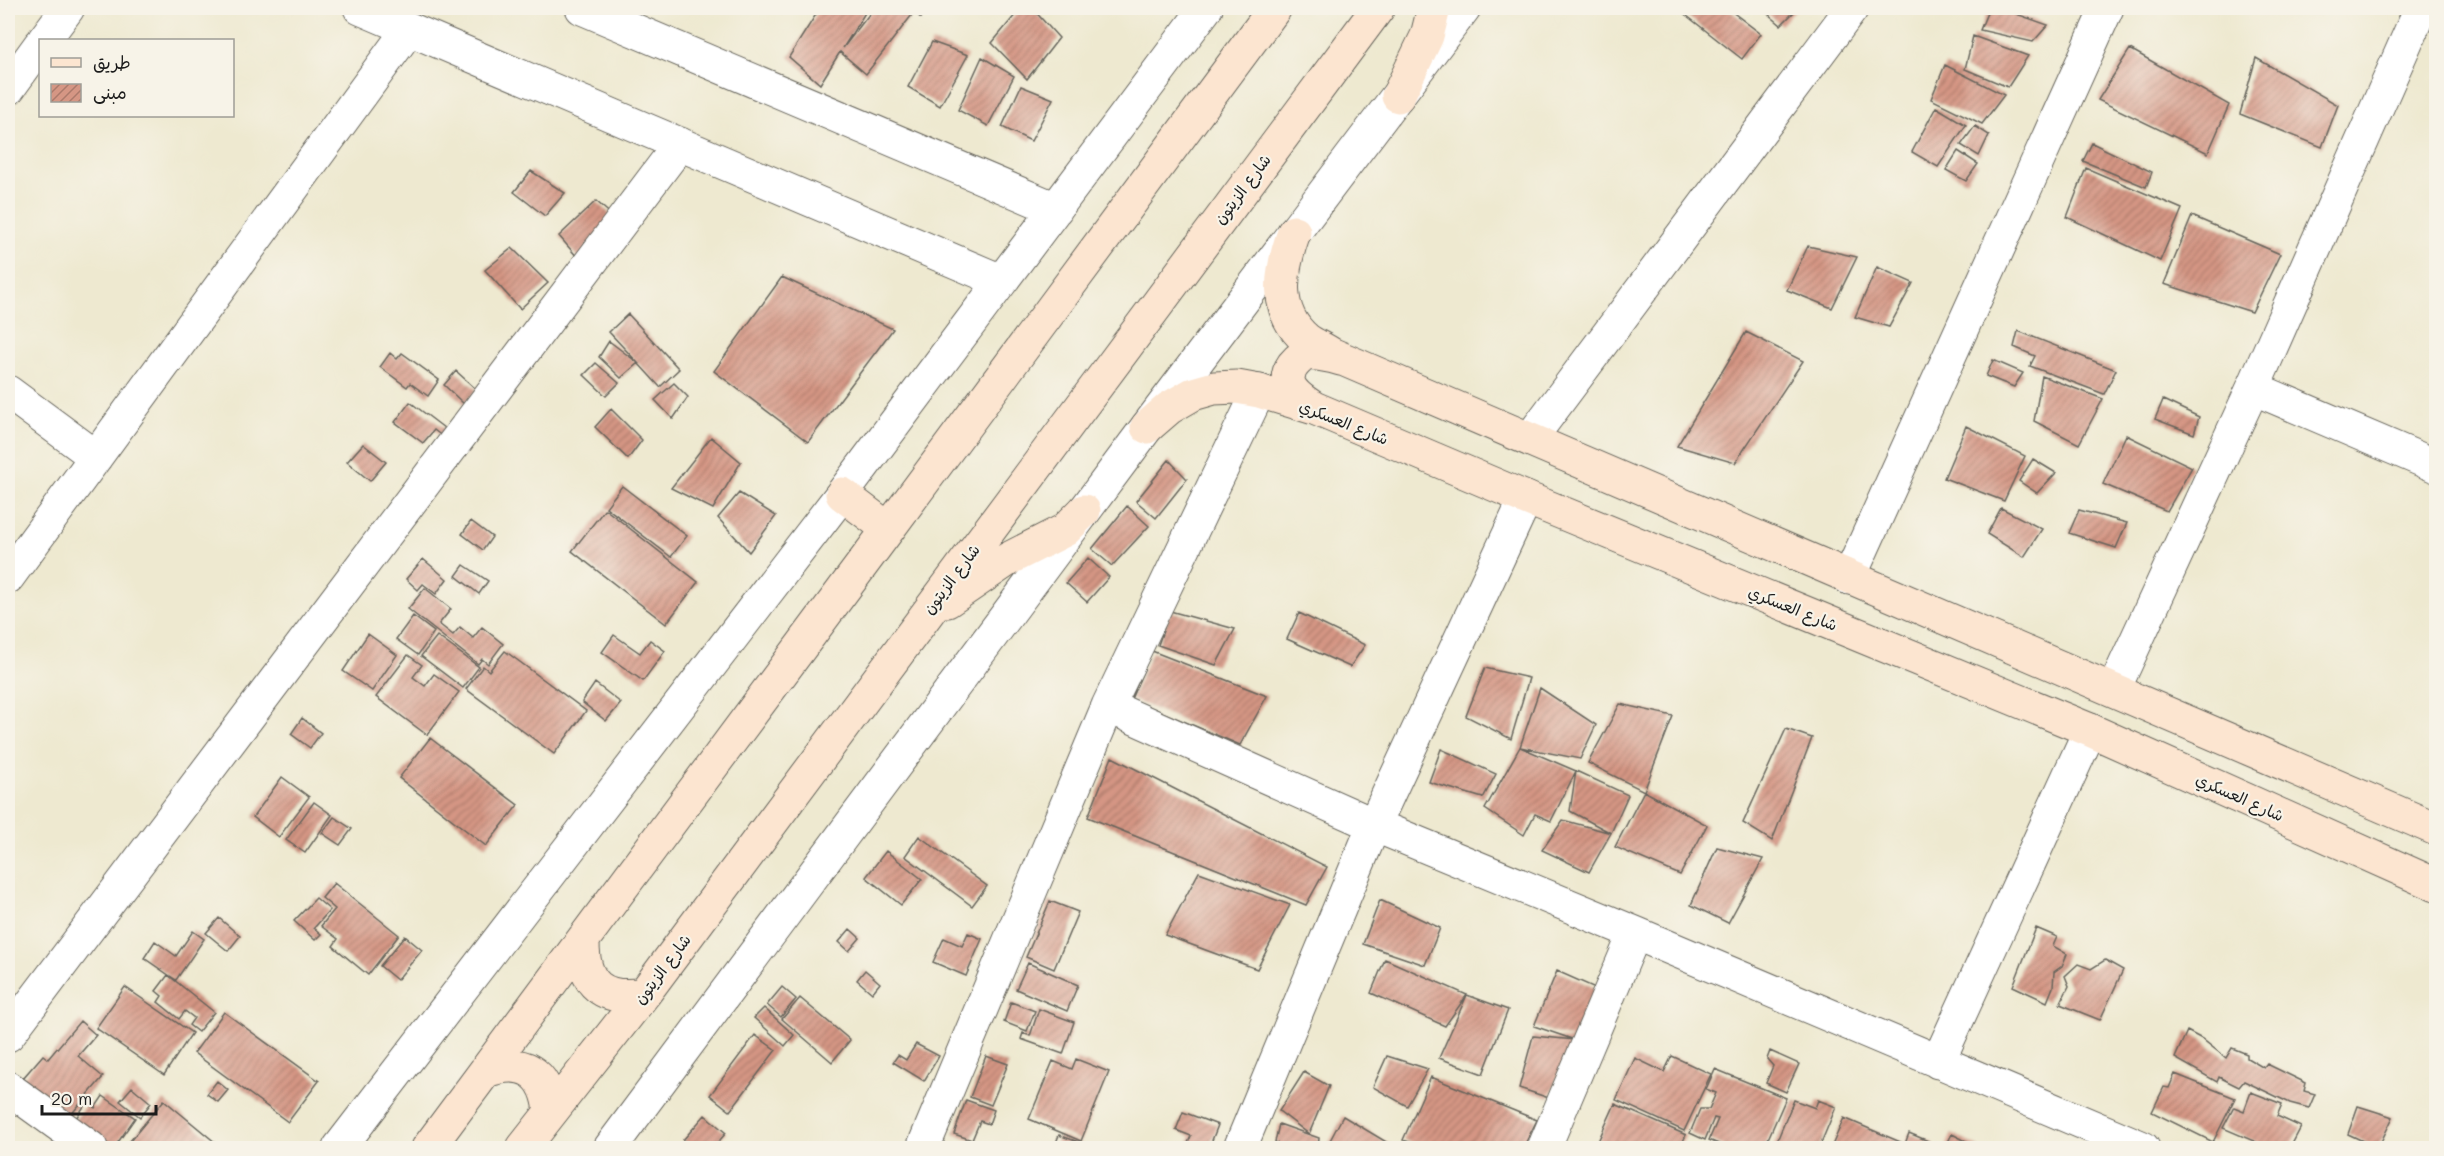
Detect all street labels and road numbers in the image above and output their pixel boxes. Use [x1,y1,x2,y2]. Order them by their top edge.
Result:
street label: شارع الزيتون [1208,149,1276,229]
street label: شارع العسكري [1296,394,1392,451]
street label: شارع الزيتون [917,539,985,619]
street label: شارع العسكري [1745,580,1841,637]
street label: شارع العسكري [2192,768,2288,827]
street label: شارع الزيتون [628,929,696,1009]

